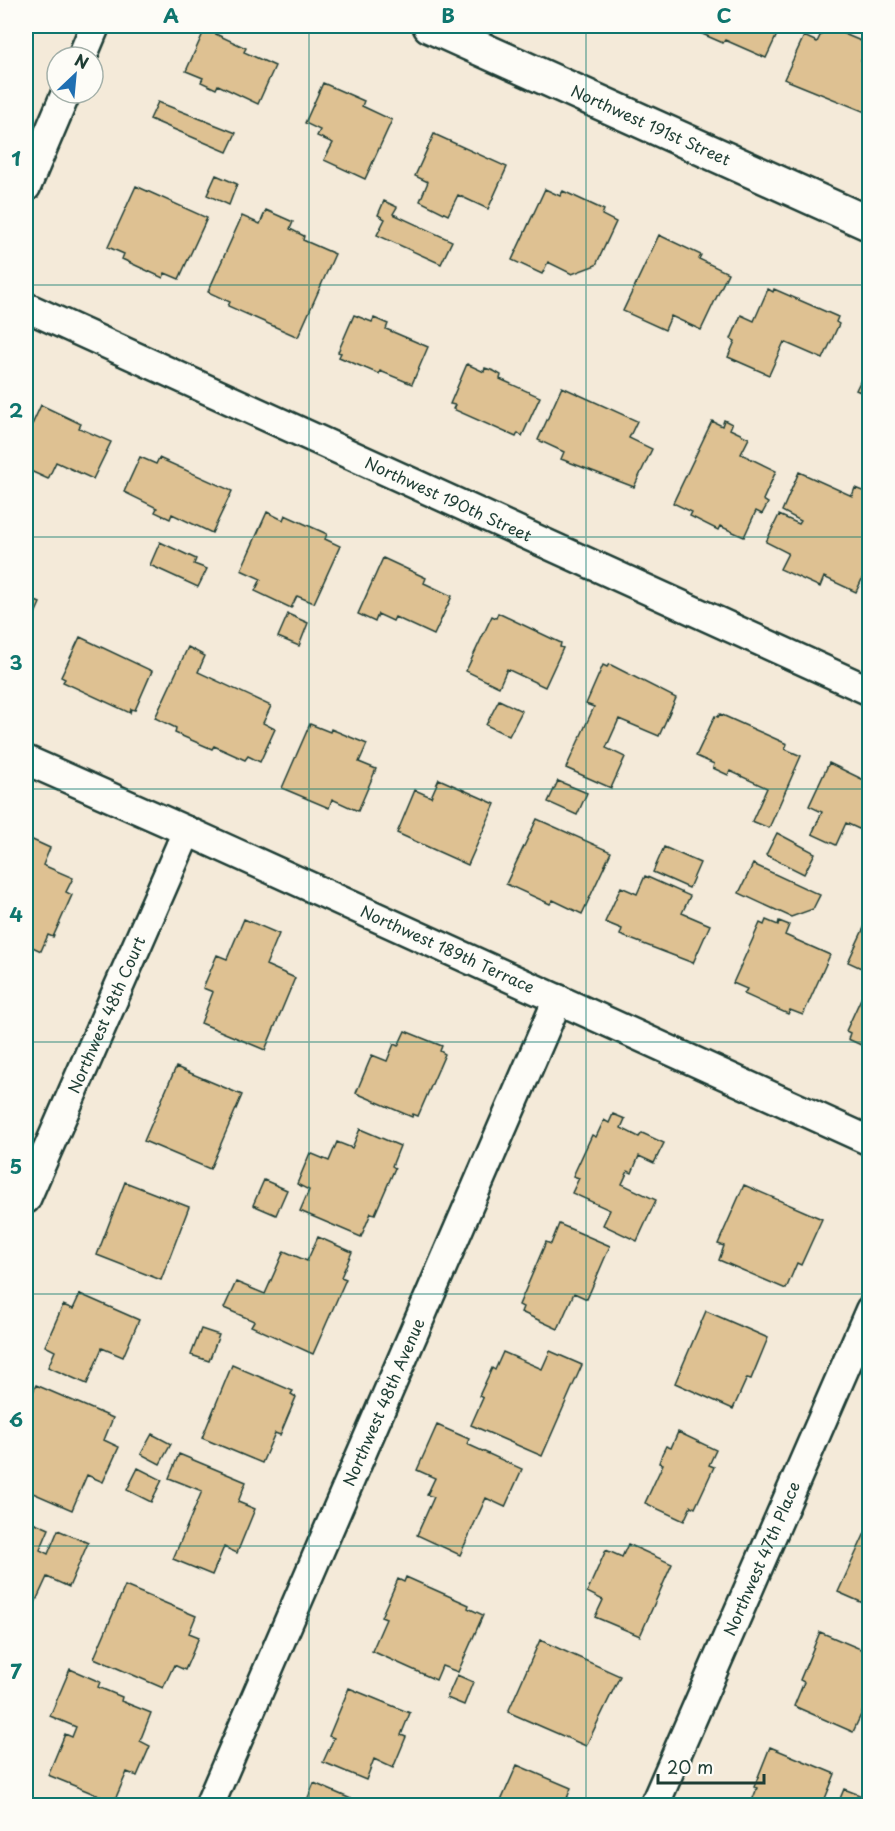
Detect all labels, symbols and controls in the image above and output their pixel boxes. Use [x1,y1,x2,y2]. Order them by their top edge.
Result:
text: A [163,0,179,30]
text: B [441,0,455,30]
text: C [716,0,732,30]
north arrow [45,45,105,105]
text: N [71,47,93,74]
street label: Northwest 191st Street [567,78,735,171]
text: 1 [11,143,21,173]
text: 2 [9,395,23,425]
street label: Northwest 190th Street [361,450,537,547]
text: 3 [9,647,23,677]
street label: Northwest 189th Terrace [357,898,539,998]
text: 4 [9,899,23,929]
street label: Northwest 48th Court [61,932,151,1097]
text: 5 [10,1151,22,1181]
street label: Northwest 48th Avenue [336,1314,430,1489]
text: 6 [9,1404,23,1434]
street label: Northwest 47th Place [717,1477,805,1639]
text: 7 [10,1656,22,1686]
scale bar [658,1747,764,1785]
text: 20 m [667,1753,713,1780]

